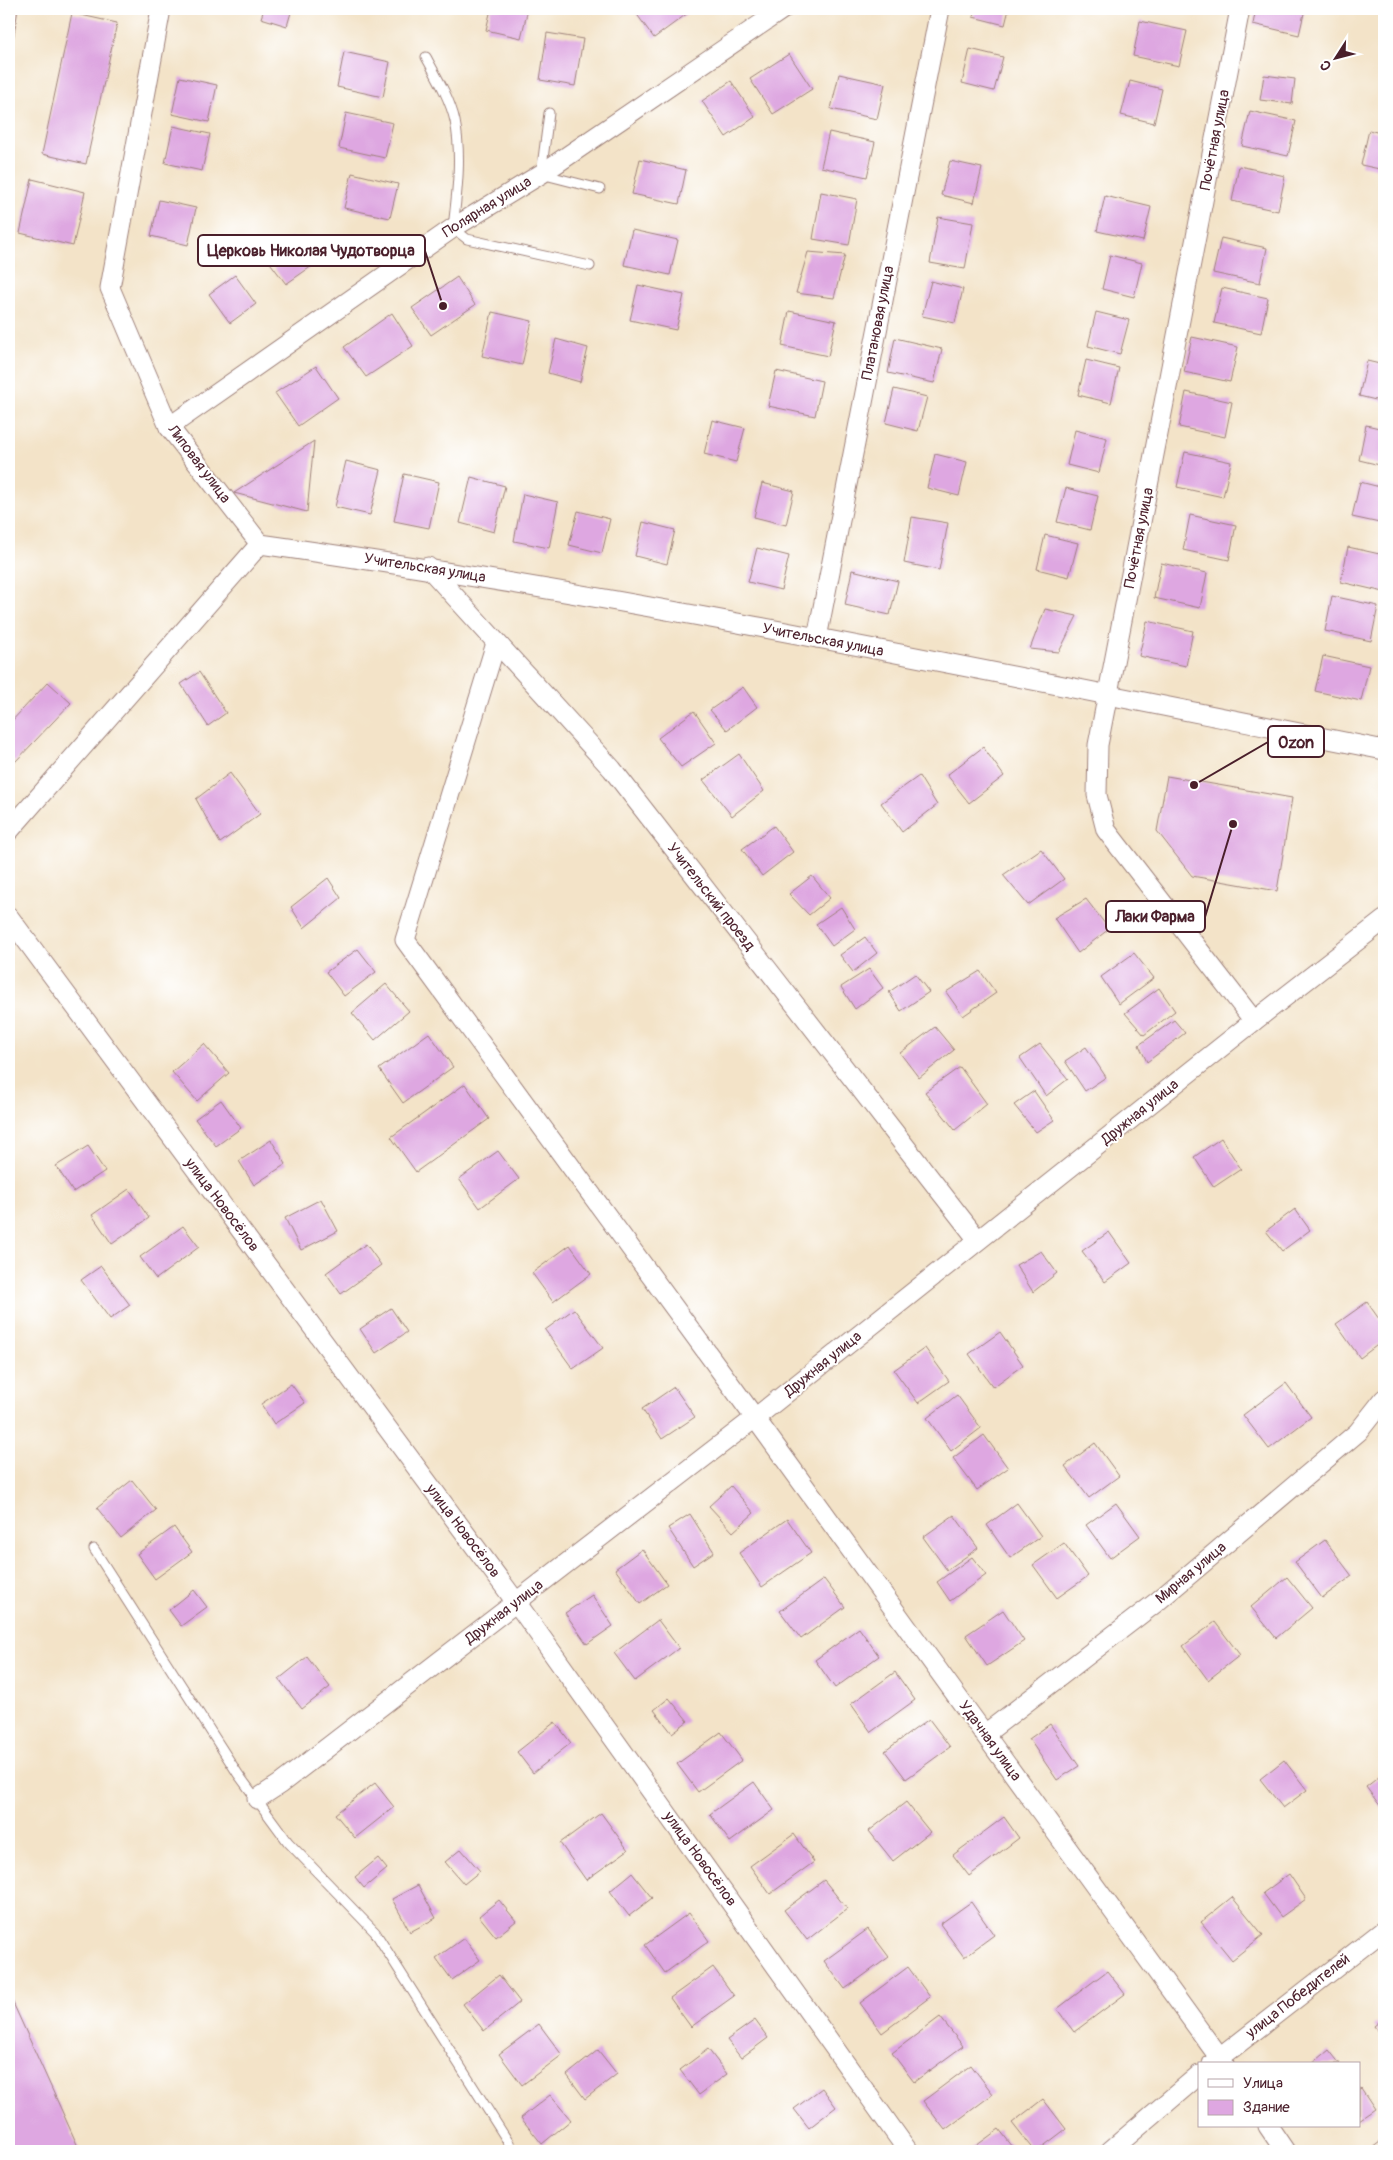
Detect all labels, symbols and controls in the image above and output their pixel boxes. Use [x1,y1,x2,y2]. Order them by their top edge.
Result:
north arrow [1310,32,1360,82]
text: С [1316,57,1335,74]
street label: Почётная улица [1196,88,1234,192]
street label: Полярная улица [439,172,535,242]
callout: Церковь Николая Чудотворца [198,235,425,266]
text: Церковь Николая Чудотворца [207,241,415,261]
street label: Платановая улица [858,264,898,382]
street label: Липовая улица [163,420,235,507]
street label: Почётная улица [1120,486,1158,590]
street label: Учительская улица [363,549,487,587]
street label: Учительская улица [761,619,885,661]
callout: Ozon [1268,726,1324,757]
text: Ozon [1278,733,1314,753]
street label: Учительский проезд [663,839,759,955]
callout: Лаки Фарма [1106,901,1205,932]
text: Лаки Фарма [1114,907,1195,927]
street label: Дружная улица [1097,1075,1183,1150]
street label: улица Новосёлов [180,1154,263,1256]
street label: Дружная улица [780,1327,866,1402]
street label: улица Новосёлов [421,1480,504,1582]
street label: Мирная улица [1152,1538,1230,1608]
street label: Дружная улица [460,1576,547,1649]
street label: Удачная улица [954,1697,1026,1785]
street label: улица Новосёлов [659,1807,741,1910]
street label: улица Победителей [1241,1949,1354,2043]
legend [1198,2062,1360,2128]
text: Улица [1243,2074,1283,2093]
text: Здание [1243,2098,1290,2117]

